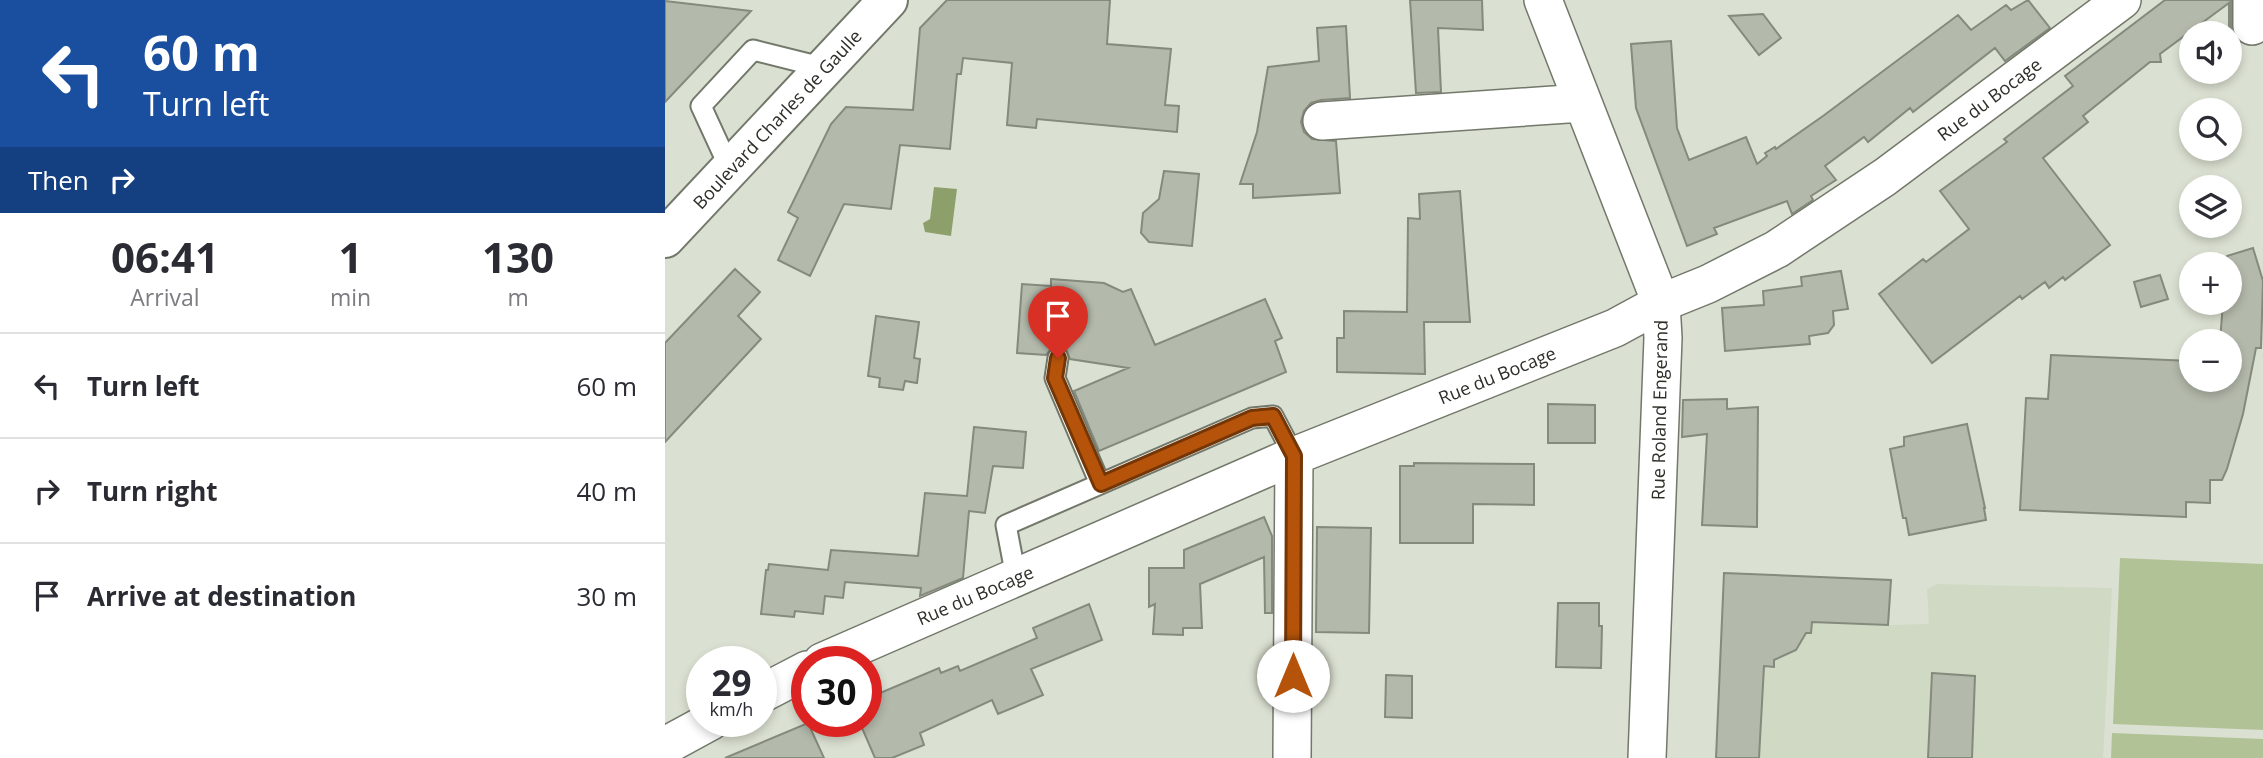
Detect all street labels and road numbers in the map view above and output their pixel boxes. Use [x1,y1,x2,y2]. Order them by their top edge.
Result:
street label: Boulevard Charles de Gaulle [687,24,867,214]
street label: Rue du Bocage [1932,52,2046,146]
street label: Rue Roland Engerand [1645,320,1673,500]
street label: Rue du Bocage [1435,341,1559,409]
street label: Rue du Bocage [913,560,1037,630]

